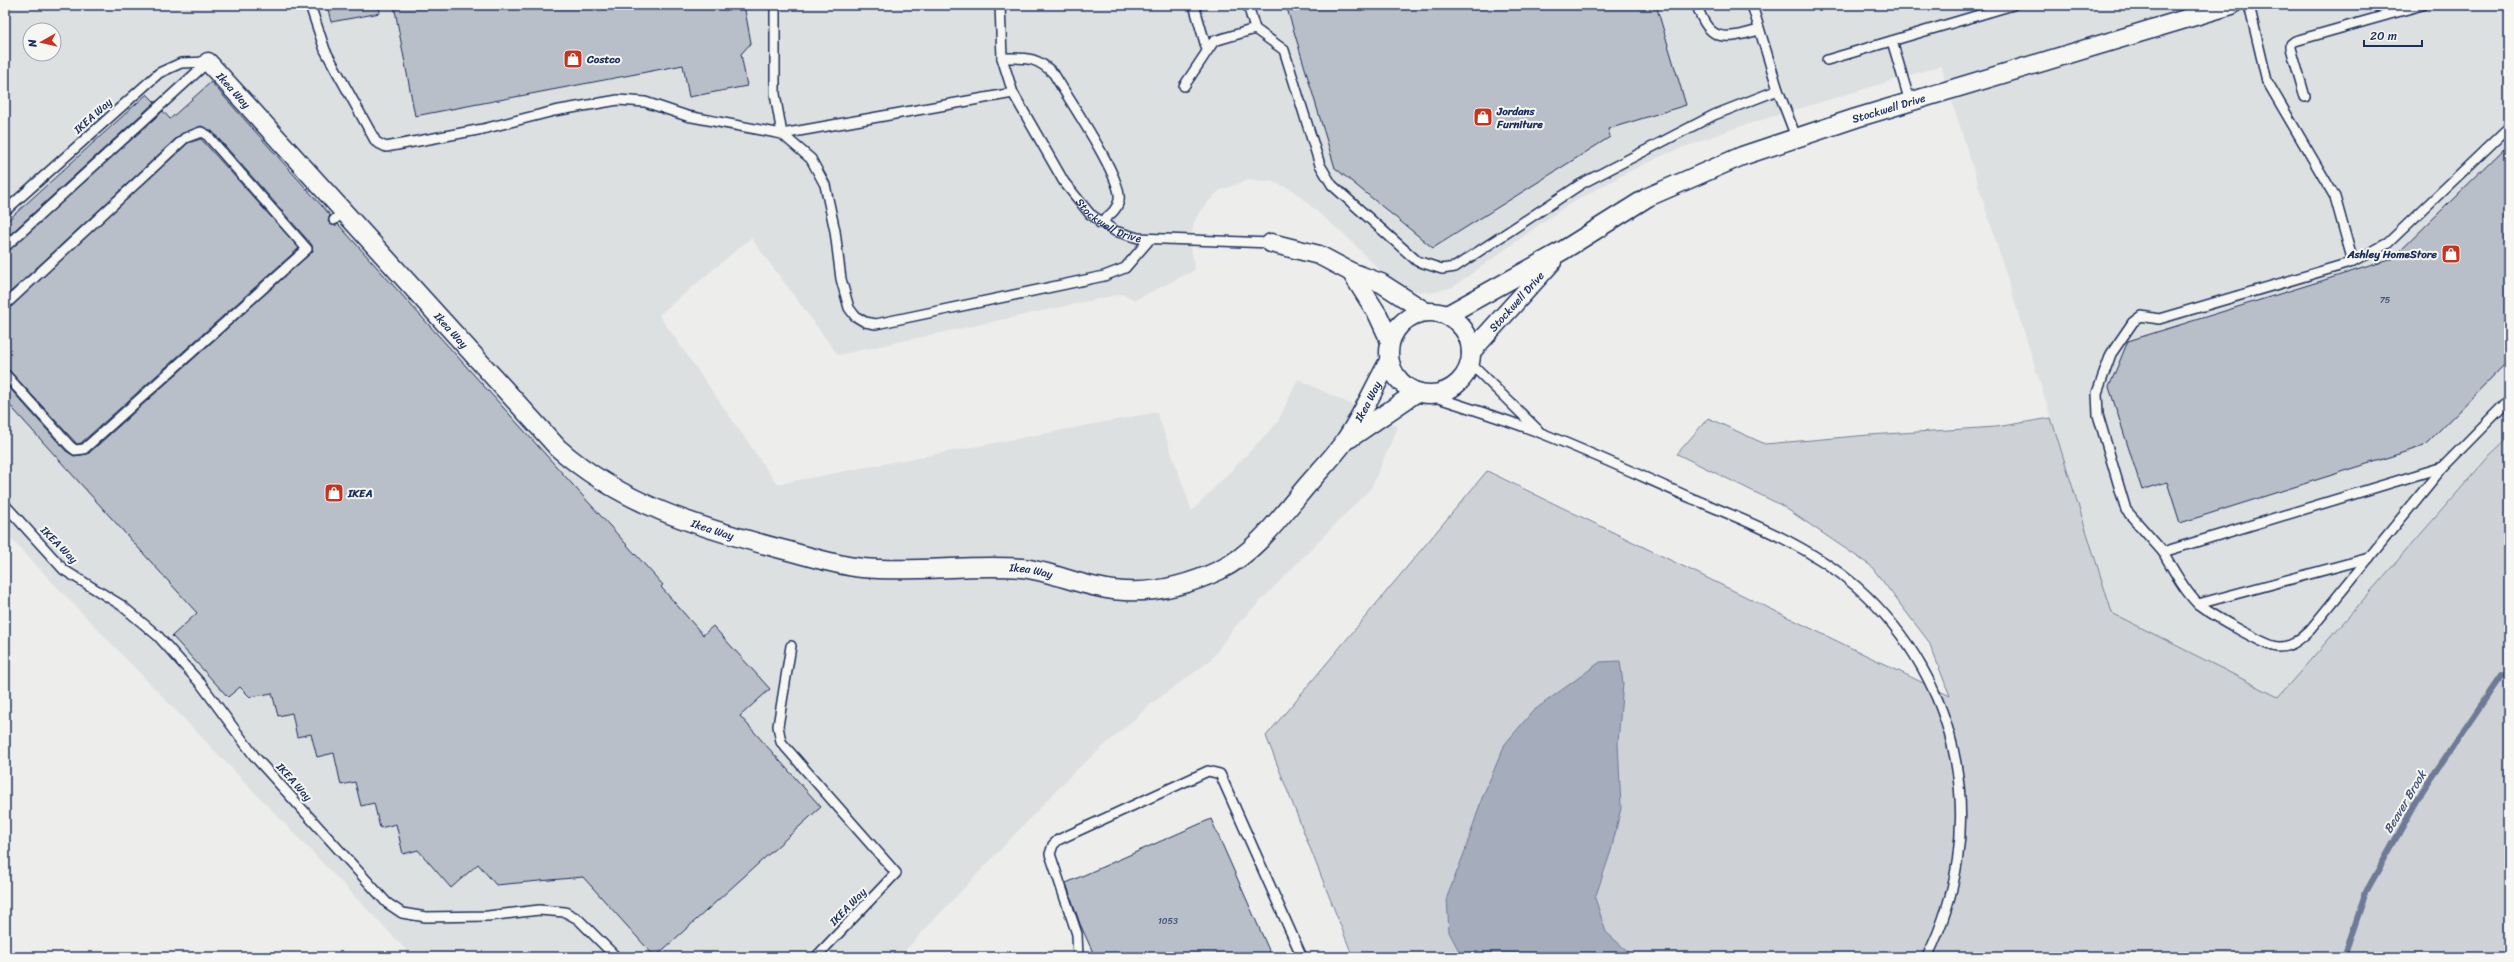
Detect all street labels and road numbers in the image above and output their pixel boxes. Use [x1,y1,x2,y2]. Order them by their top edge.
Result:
street label: Ikea Way [211,67,256,113]
street label: Stockwell Drive [1849,88,1928,128]
street label: IKEA Way [68,93,117,139]
street label: Stockwell Drive [1071,194,1142,248]
street label: Stockwell Drive [1484,267,1549,336]
street label: Ikea Way [429,307,473,353]
street label: Ikea Way [1349,377,1386,426]
street label: Ikea Way [688,513,736,545]
street label: IKEA Way [35,521,83,569]
street label: Ikea Way [1008,558,1055,584]
street label: IKEA Way [271,757,317,806]
street label: IKEA Way [824,883,871,931]

